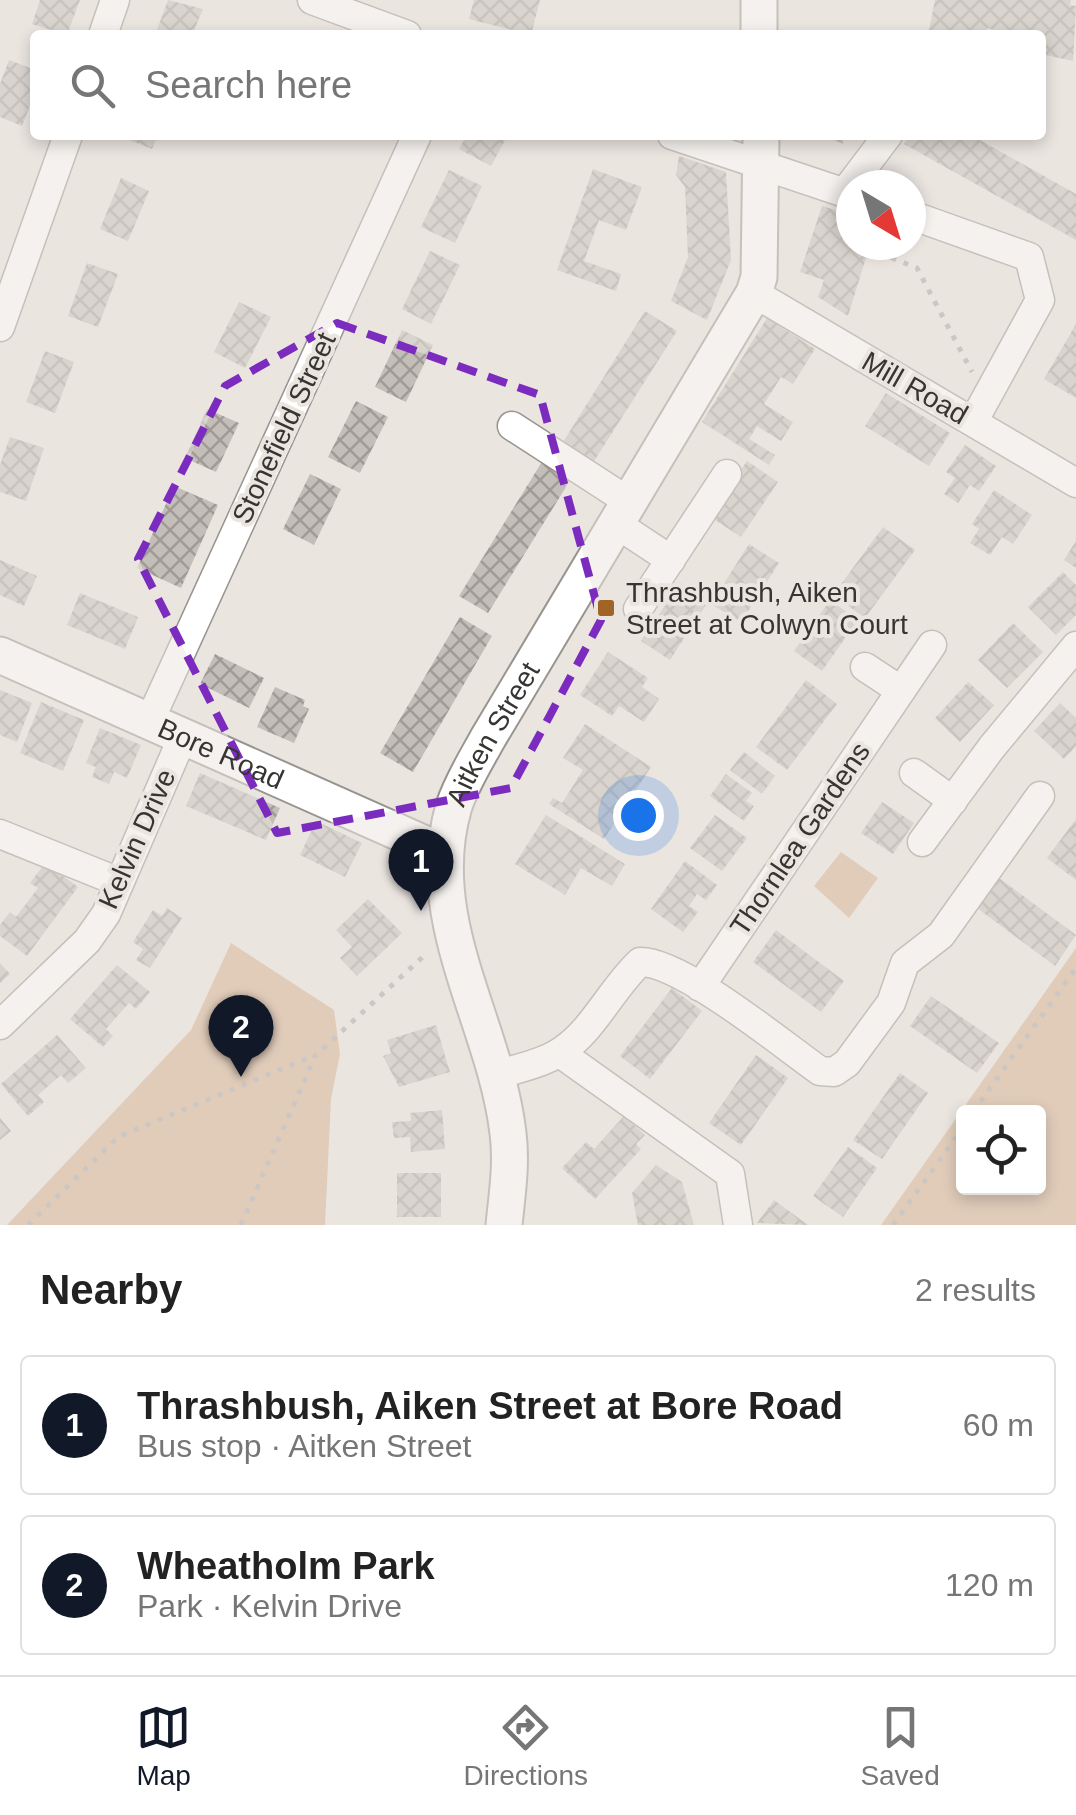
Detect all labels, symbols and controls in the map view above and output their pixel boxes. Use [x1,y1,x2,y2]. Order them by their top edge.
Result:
search box [30,30,1046,140]
icon: search [65,58,120,113]
text: Search here [145,64,352,106]
north arrow [836,170,926,260]
street label: Stonefield Street [226,327,342,528]
street label: Mill Road [857,345,973,431]
place label: Thrashbush, Aiken Street at Colwyn Court [626,577,908,640]
marker: Thrashbush, Aiken Street at Colwyn Court [595,597,617,619]
street label: Aitken Street [440,656,545,810]
street label: Bore Road [154,712,289,795]
street label: Thornlea Gardens [724,737,876,941]
street label: Kelvin Drive [92,764,182,914]
your location [613,790,664,841]
pin: 1 [388,828,454,911]
pin: 2 [208,994,274,1077]
map controls [956,1105,1046,1195]
button: locate [956,1105,1046,1195]
text: Nearby [40,1266,182,1313]
text: 2 results [915,1272,1036,1308]
text: Thrashbush, Aiken Street at Bore Road [137,1385,843,1427]
text: 1 [66,1407,83,1443]
text: 60 m [963,1407,1034,1443]
text: Bus stop · Aitken Street [137,1428,471,1464]
text: Wheatholm Park [137,1545,435,1587]
text: 2 [66,1567,83,1603]
text: 120 m [945,1567,1034,1603]
text: Park · Kelvin Drive [137,1588,402,1624]
tab: Map [136,1700,191,1792]
tab: Directions [464,1700,588,1792]
tab: Saved [860,1700,940,1792]

